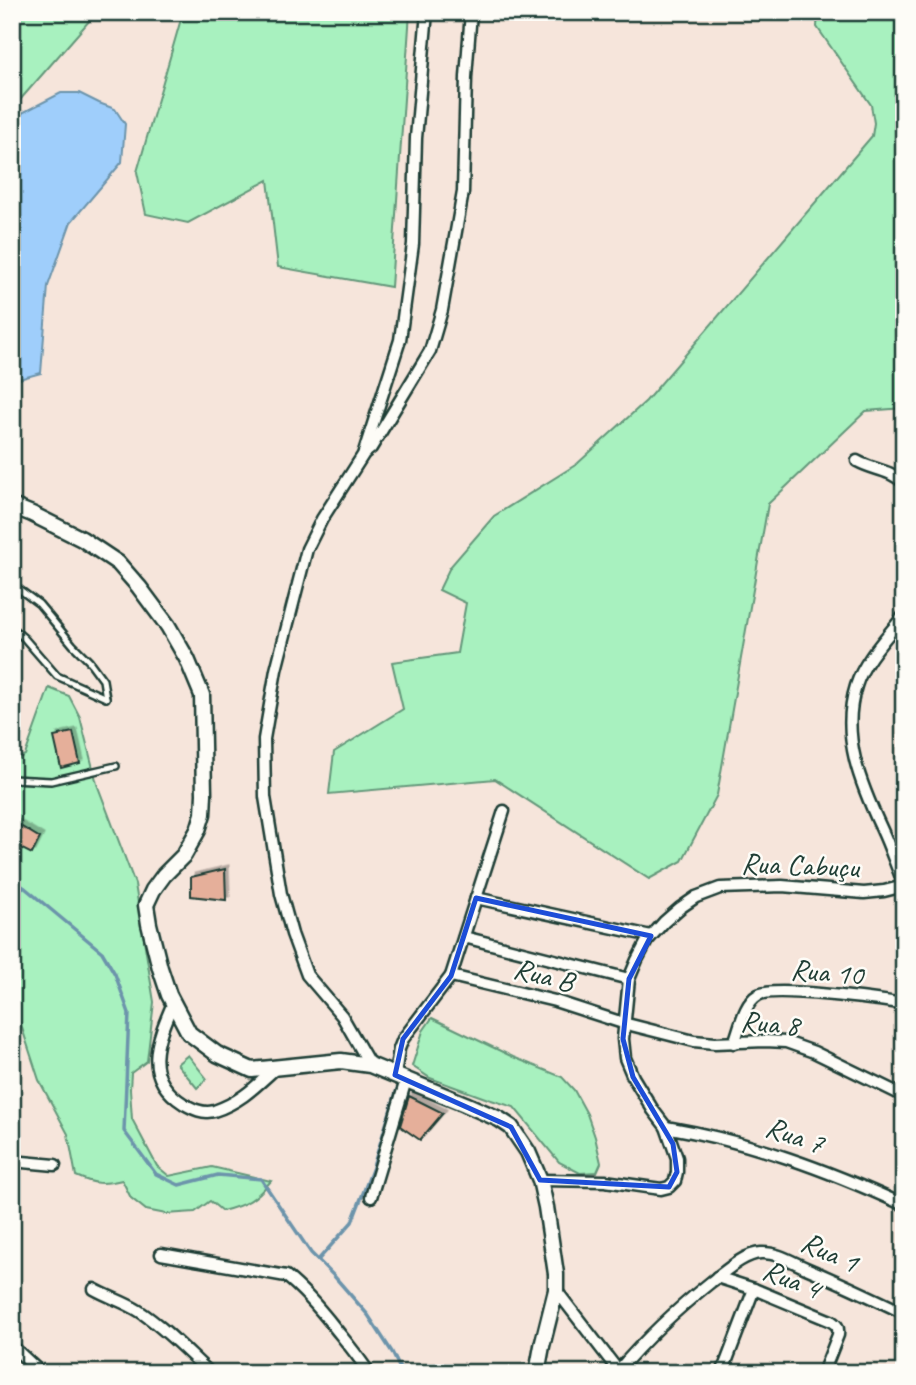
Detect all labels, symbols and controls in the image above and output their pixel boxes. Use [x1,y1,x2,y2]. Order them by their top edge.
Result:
street label: Rua Cabuçu [740,844,862,886]
street label: Rua B [510,949,581,1002]
street label: Rua 10 [789,950,867,994]
street label: Rua 8 [739,1001,804,1045]
street label: Rua 7 [761,1107,831,1163]
street label: Rua 1 [795,1223,866,1282]
street label: Rua 4 [757,1250,829,1309]

